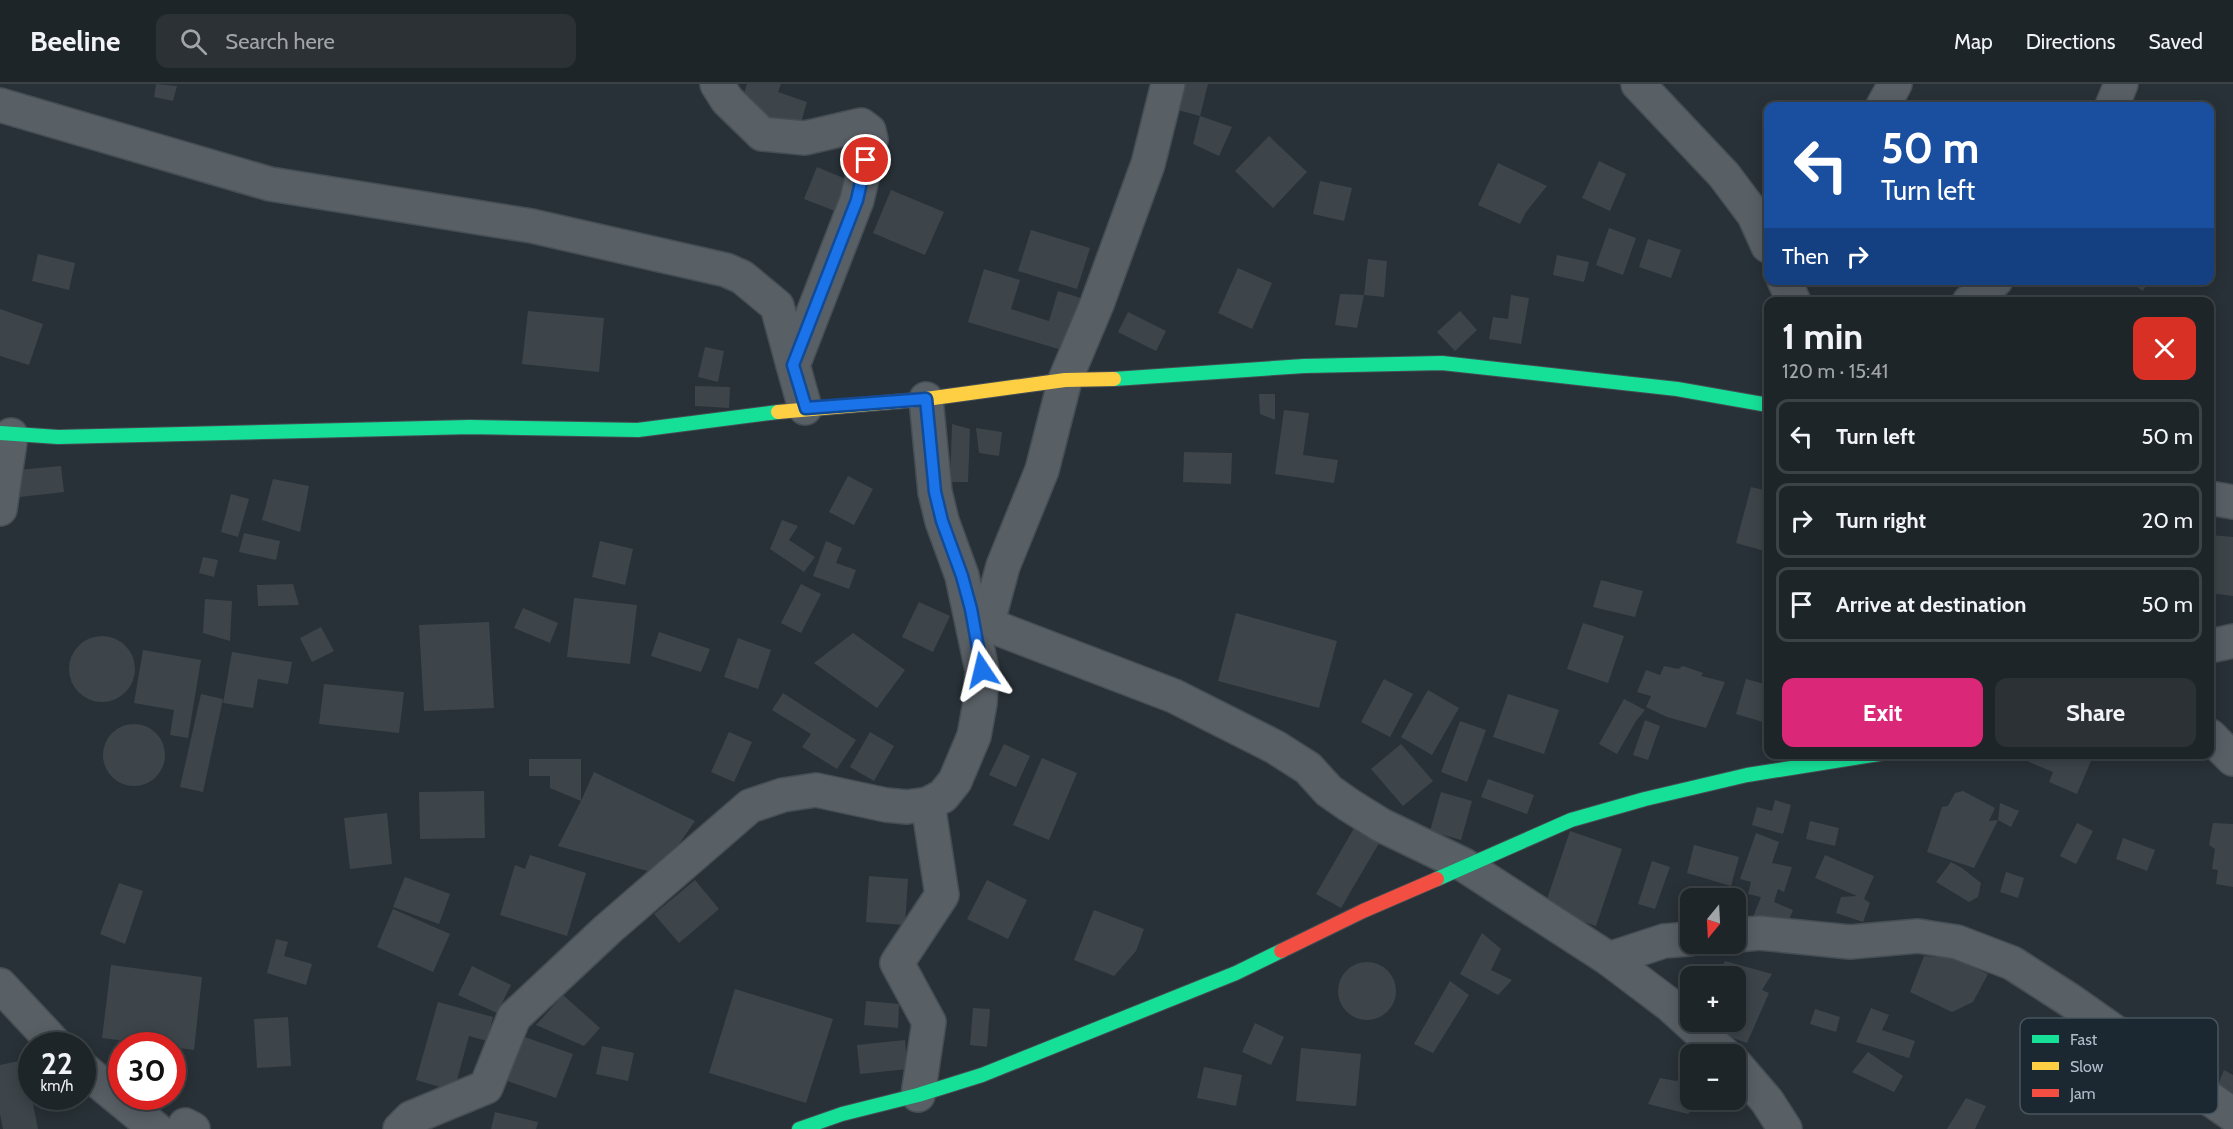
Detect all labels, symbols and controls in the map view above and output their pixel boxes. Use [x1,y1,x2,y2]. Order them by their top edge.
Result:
search box [156,14,576,68]
text: Beeline [30,24,120,58]
icon: search [177,25,210,58]
text: Search here [225,28,335,55]
text: Map [1954,29,1993,54]
text: Directions [2026,29,2115,54]
text: Saved [2148,29,2203,54]
text: 50 m [1881,122,1979,174]
icon: left [1782,126,1860,204]
pin [840,134,891,185]
icon: arrive [849,143,882,176]
text: Turn left [1881,174,1975,207]
icon: right [1841,240,1874,273]
text: Then [1782,243,1829,270]
text: 1 min [1782,314,1863,358]
button: close [2133,317,2196,380]
text: 120 m · 15:41 [1782,359,1888,383]
icon: left [1785,420,1818,453]
text: Turn left [1836,423,1915,450]
text: 50 m [2141,423,2193,450]
icon: right [1785,504,1818,537]
text: Turn right [1836,507,1926,534]
text: 20 m [2142,507,2193,534]
icon: arrive [1785,588,1818,621]
text: Arrive at destination [1836,591,2026,618]
text: 50 m [2141,591,2193,618]
position arrow [950,638,1014,702]
button: Exit [1782,678,1983,747]
button: Share [1995,678,2196,747]
north arrow [1680,888,1746,954]
map controls [1680,888,1746,1110]
button: + [1680,966,1746,1032]
legend [2020,1018,2218,1114]
text: Fast [2070,1030,2098,1049]
speed limit sign: 30 [108,1032,186,1110]
button: − [1680,1044,1746,1110]
text: 22 [41,1045,73,1082]
text: Slow [2070,1057,2104,1076]
text: km/h [41,1077,73,1095]
text: Jam [2069,1084,2096,1103]

